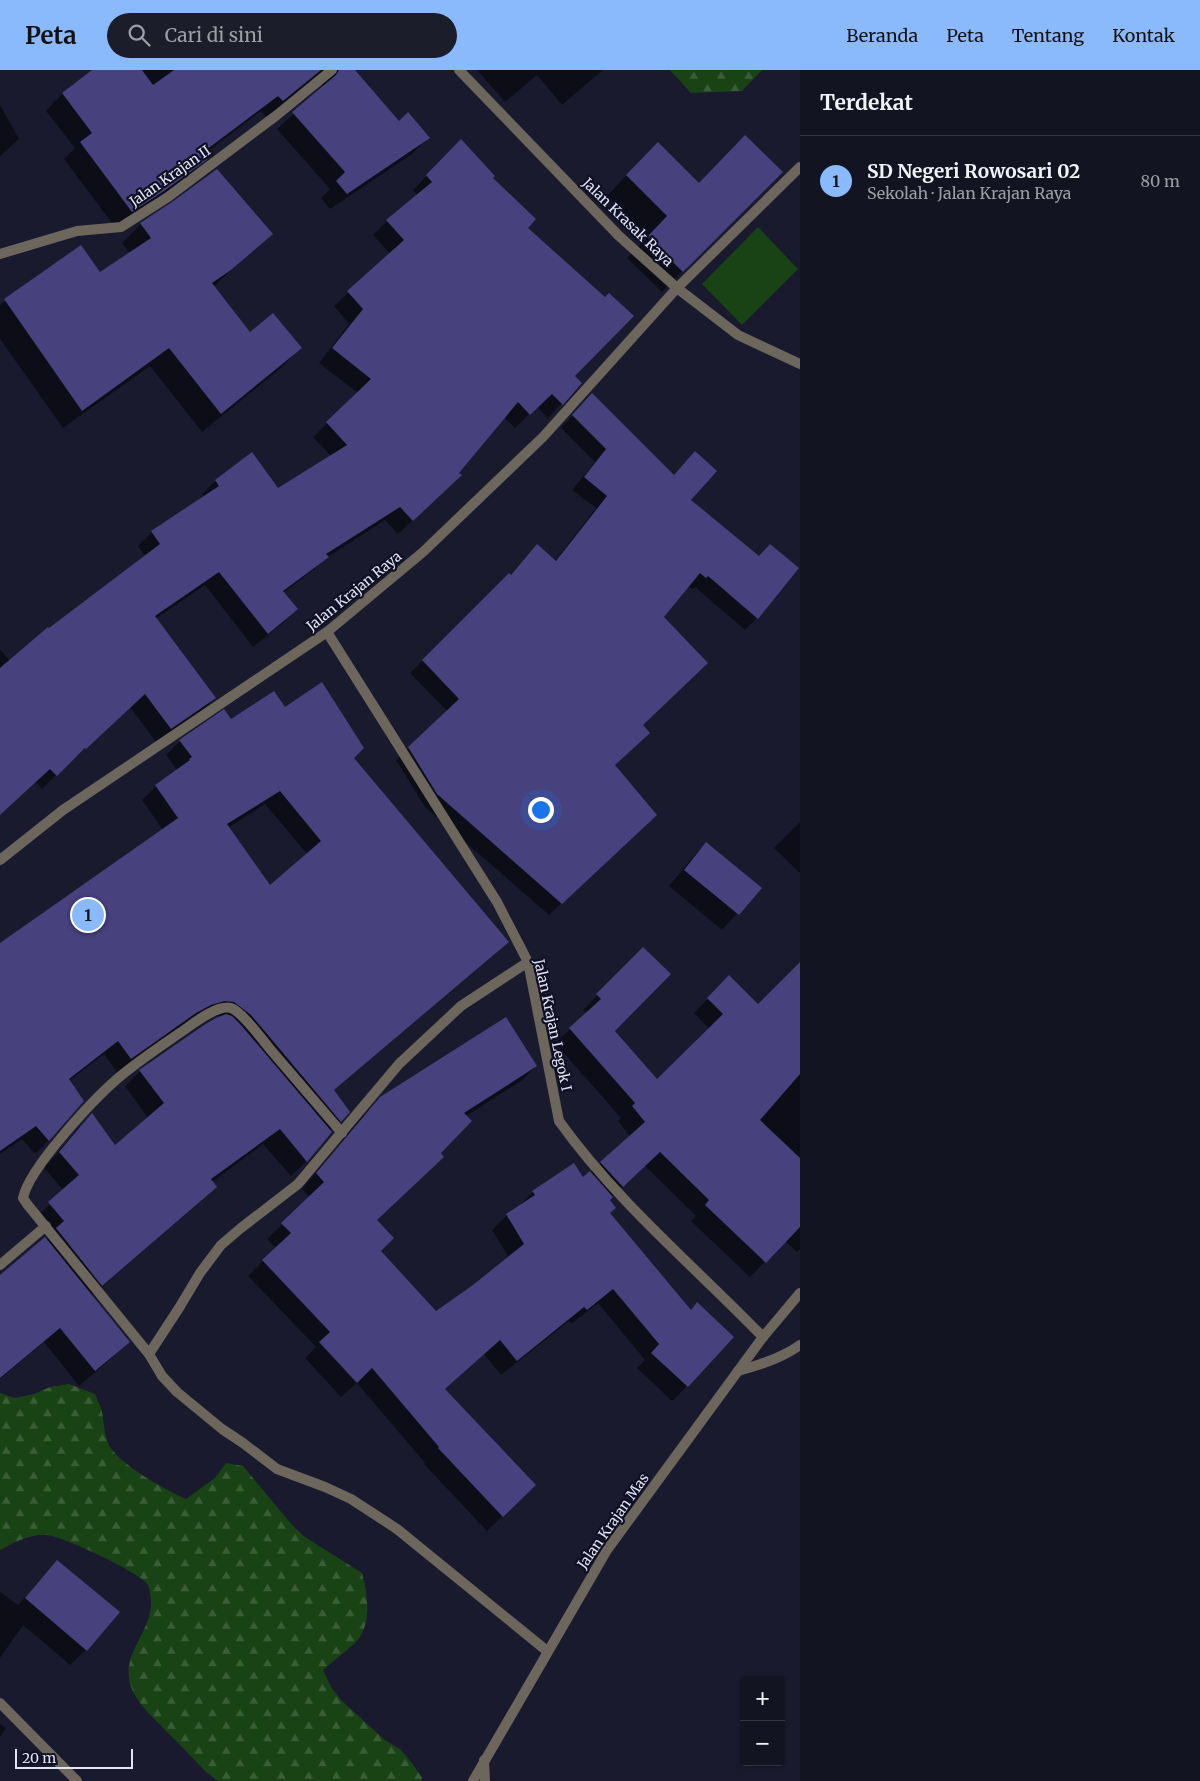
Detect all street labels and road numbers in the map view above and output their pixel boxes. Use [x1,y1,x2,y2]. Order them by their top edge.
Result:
street label: Jalan Krajan II [125,141,214,211]
street label: Jalan Krasak Raya [578,173,678,270]
street label: Jalan Krajan Raya [302,547,406,636]
street label: Jalan Krajan Legok I [530,956,576,1093]
street label: Jalan Krajan Mas [573,1469,653,1573]

